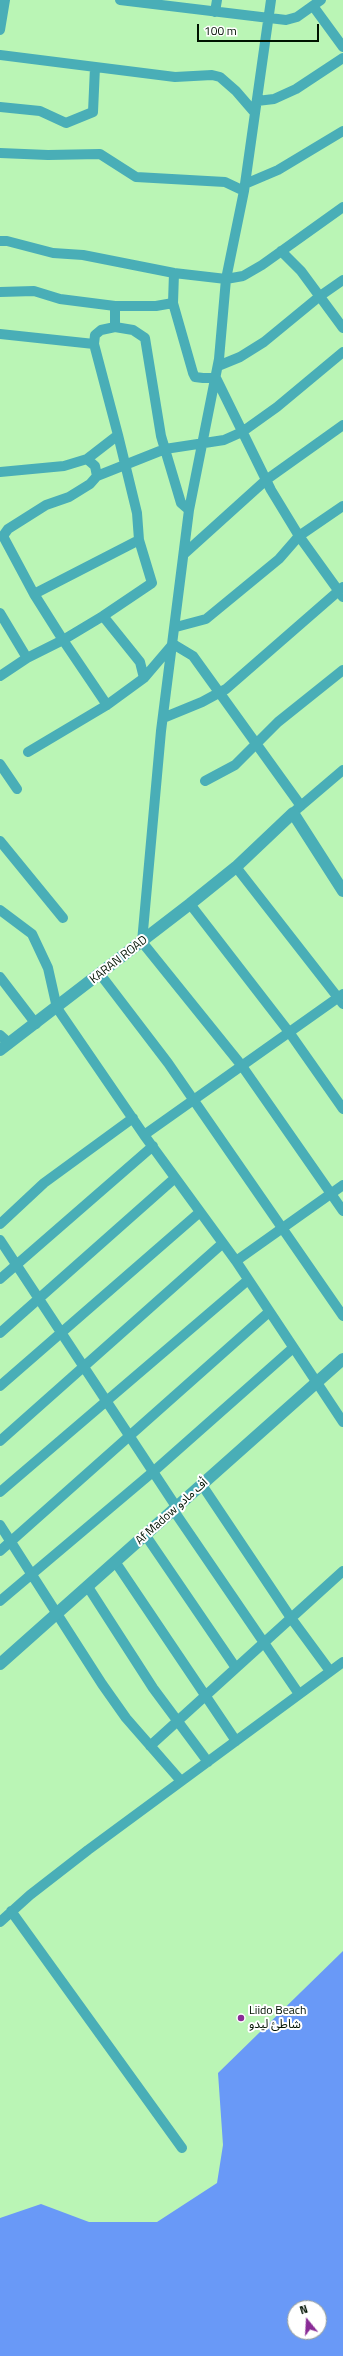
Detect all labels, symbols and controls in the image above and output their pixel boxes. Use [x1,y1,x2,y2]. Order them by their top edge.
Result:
scale bar [199,16,321,42]
text: 100 m [204,21,237,40]
street label: KARAN ROAD [87,933,151,987]
street label: Af Madow أف مادو [133,1476,211,1548]
place label: Liido Beach شاطئ ليدو [249,2004,306,2032]
marker: Liido Beach شاطئ ليدو [236,2013,246,2023]
north arrow [287,2300,327,2340]
text: N [298,2301,310,2318]

